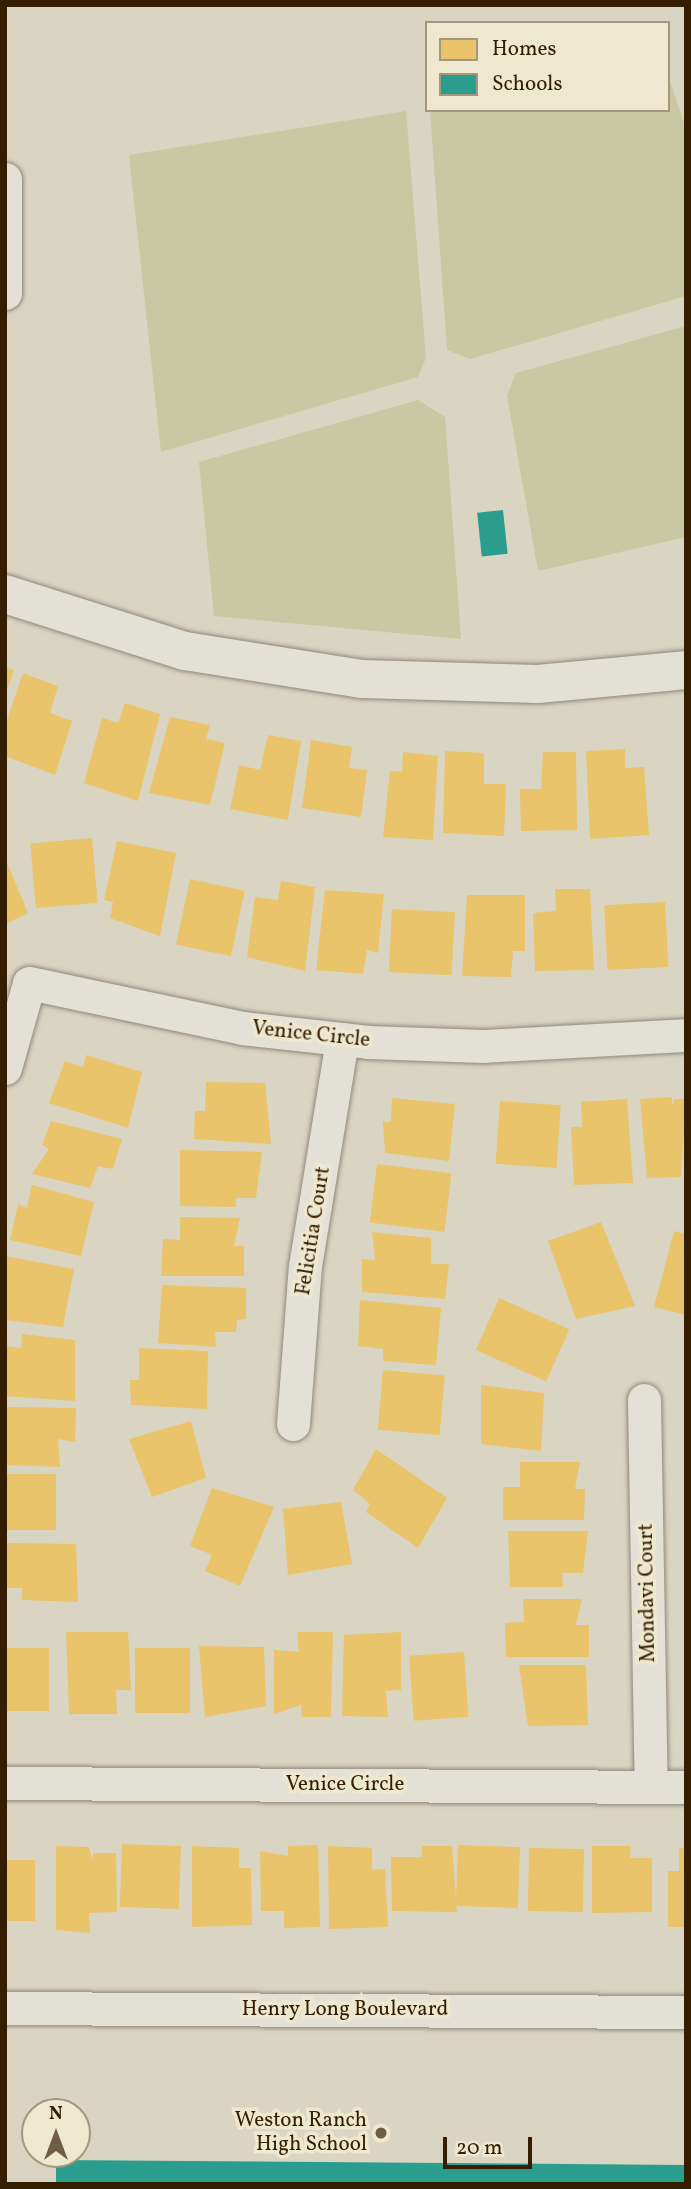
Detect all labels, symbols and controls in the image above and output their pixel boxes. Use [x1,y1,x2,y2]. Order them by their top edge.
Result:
legend [425,21,670,112]
text: Homes [492,35,557,64]
text: Schools [492,70,562,99]
street label: Venice Circle [251,1016,371,1054]
street label: Felicitia Court [291,1165,337,1297]
street label: Mondavi Court [634,1523,662,1663]
street label: Venice Circle [286,1772,404,1798]
street label: Henry Long Boulevard [241,1997,449,2023]
north arrow [21,2098,91,2168]
text: N [49,2101,63,2127]
place label: Weston Ranch High School [235,2108,367,2158]
scale bar [446,2122,535,2166]
marker: Weston Ranch High School [373,2125,389,2141]
text: 20 m [456,2134,502,2163]

